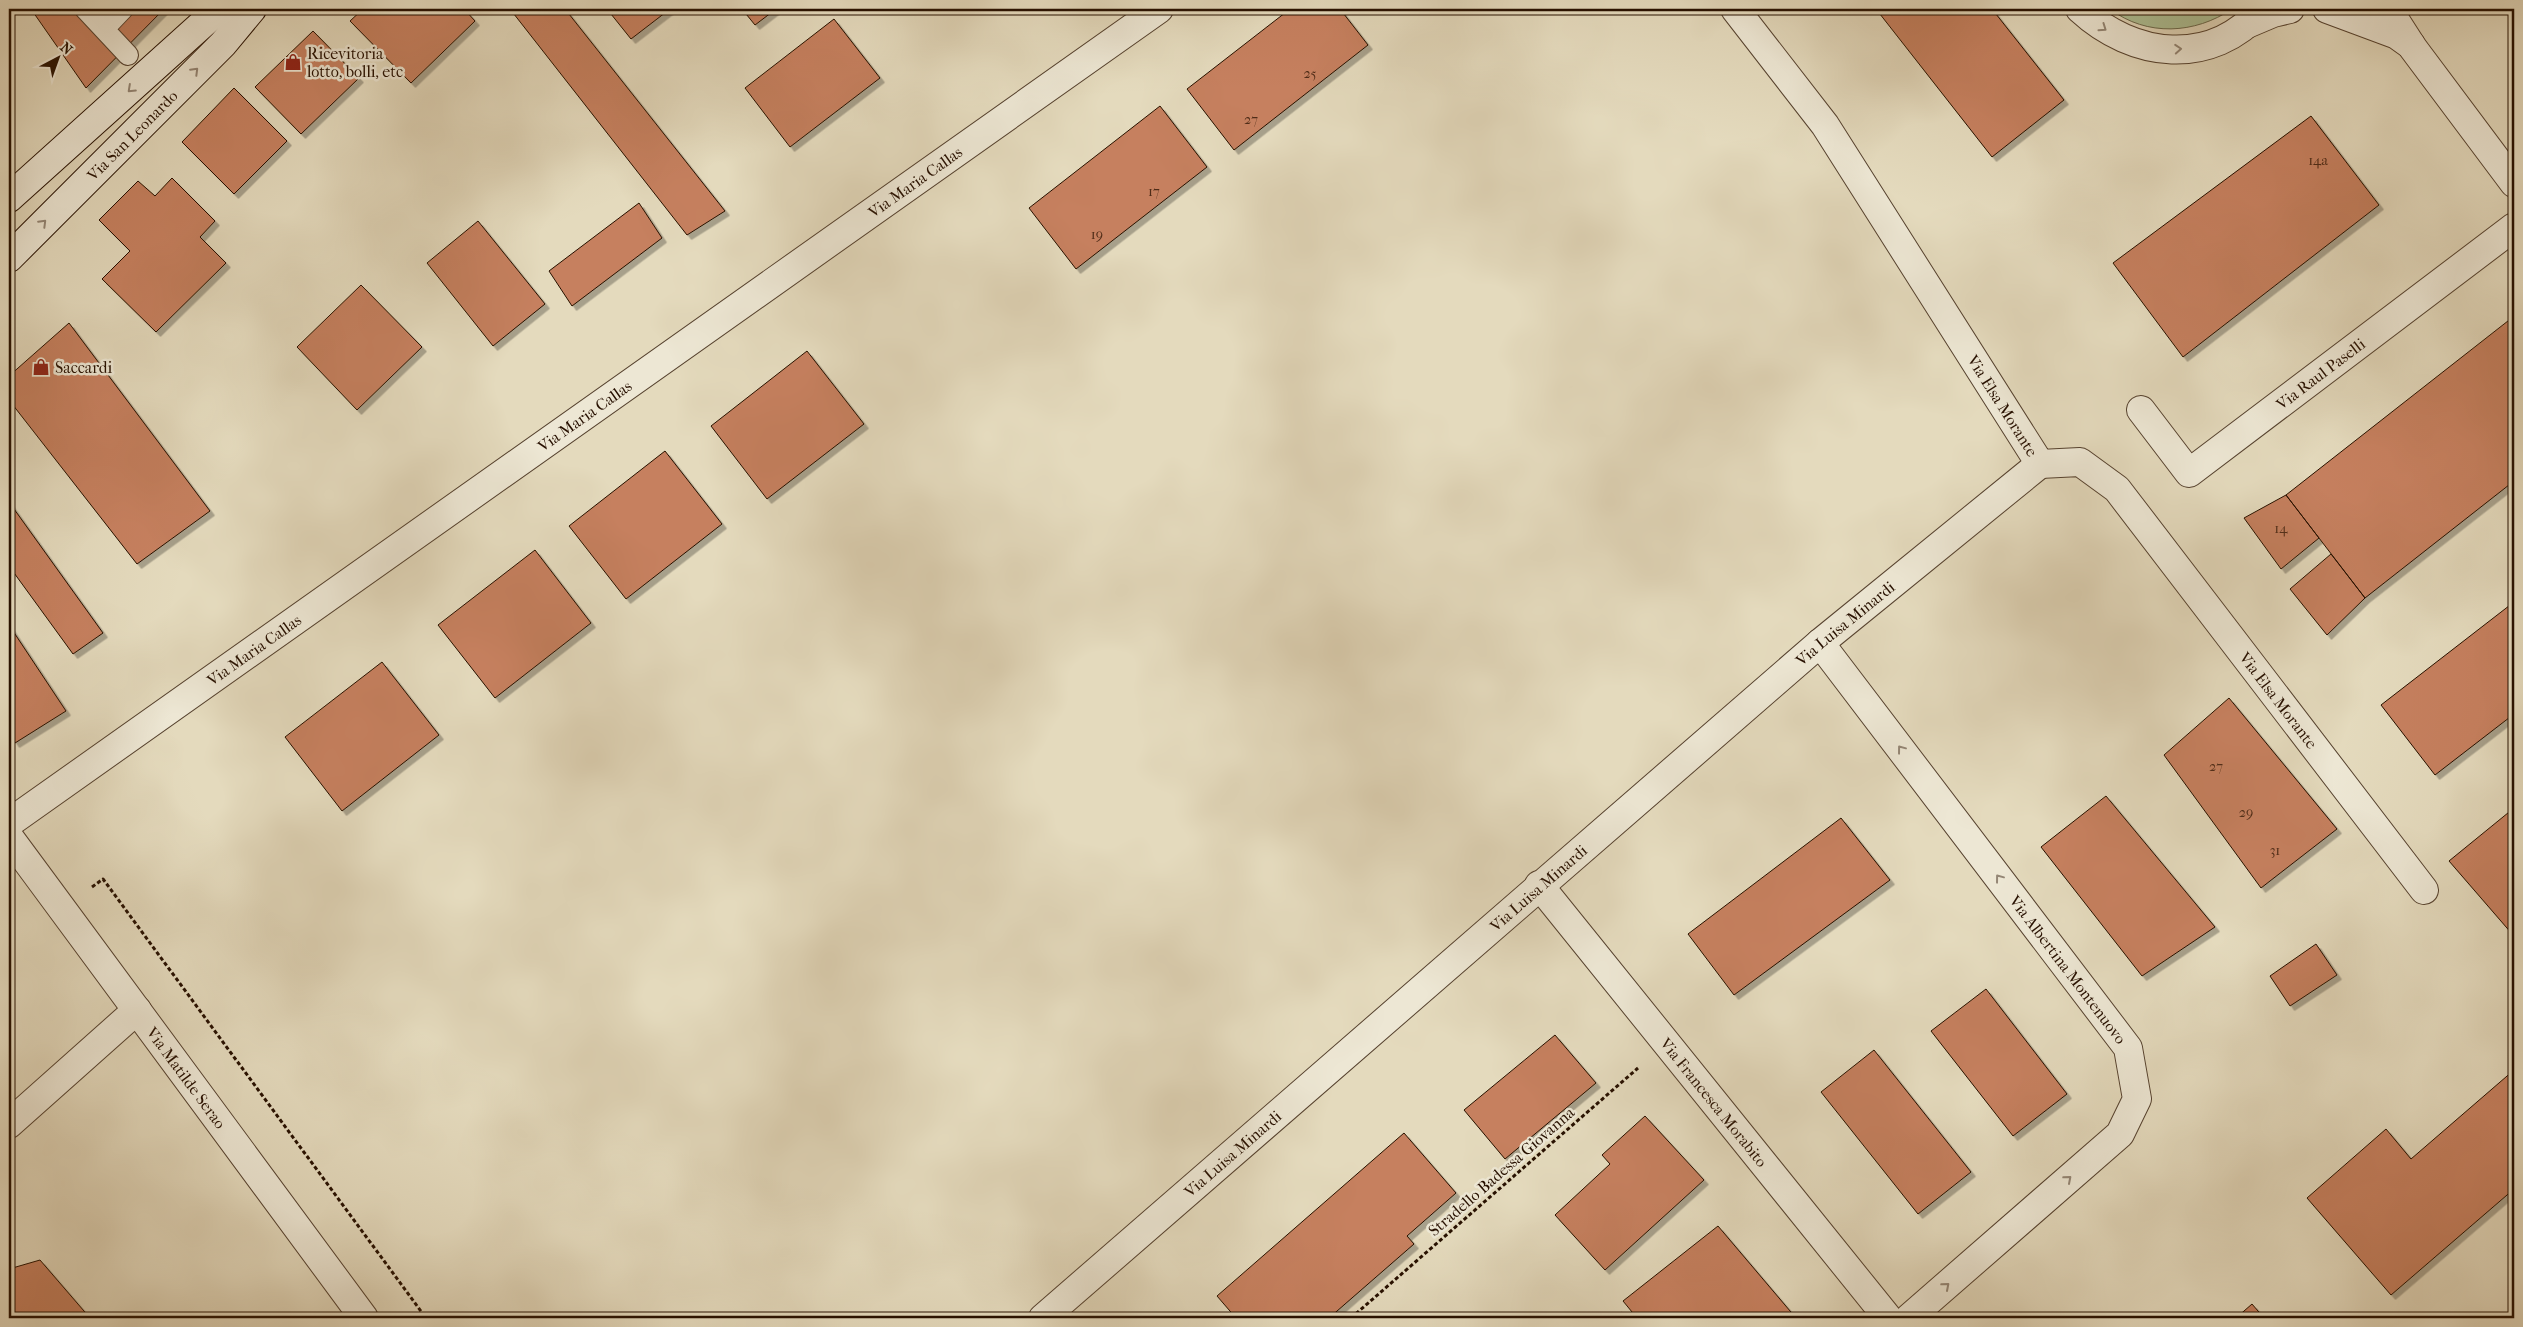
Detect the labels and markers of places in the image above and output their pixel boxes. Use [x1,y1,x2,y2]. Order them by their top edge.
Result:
place label: Ricevitoria lotto, bolli, etc [306,44,403,81]
shop icon: Ricevitoria lotto, bolli, etc [283,52,303,72]
shop icon: Saccardi [31,357,51,377]
place label: Saccardi [55,358,112,377]

